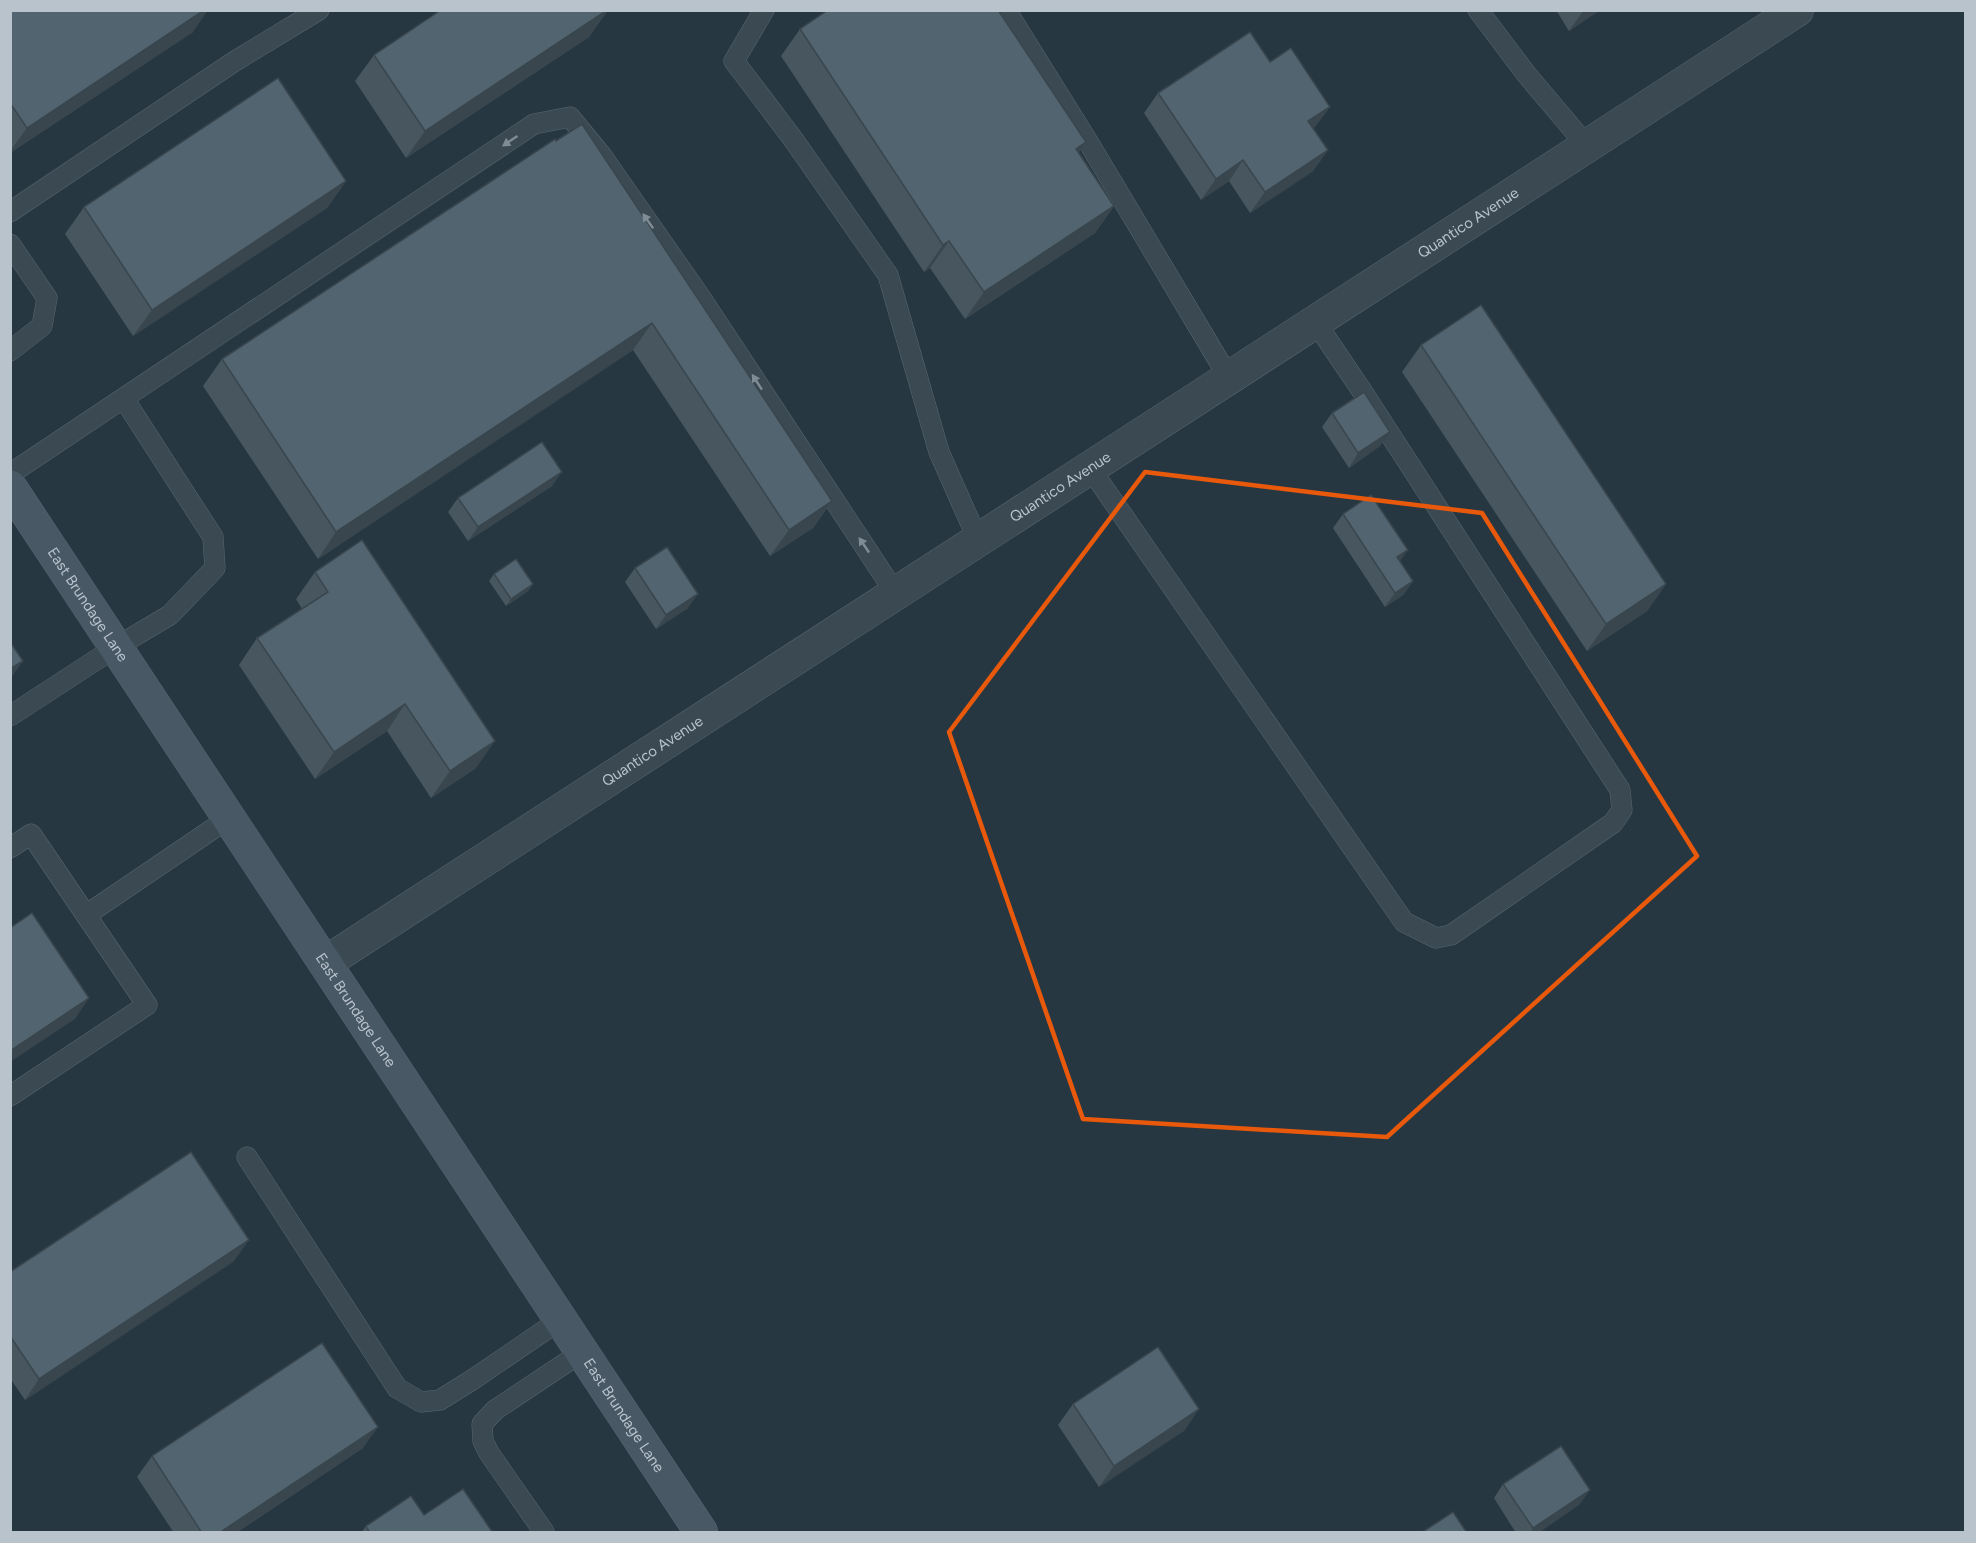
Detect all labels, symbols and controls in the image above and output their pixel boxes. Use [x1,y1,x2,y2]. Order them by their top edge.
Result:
one-way arrow [501,135,518,146]
street label: Quantico Avenue [1414,184,1522,262]
one-way arrow [642,213,654,228]
one-way arrow [751,374,762,390]
street label: Quantico Avenue [1007,448,1114,526]
one-way arrow [858,537,869,554]
street label: East Brundage Lane [44,544,132,665]
street label: Quantico Avenue [599,712,706,790]
street label: East Brundage Lane [312,949,400,1071]
street label: East Brundage Lane [580,1355,668,1476]

